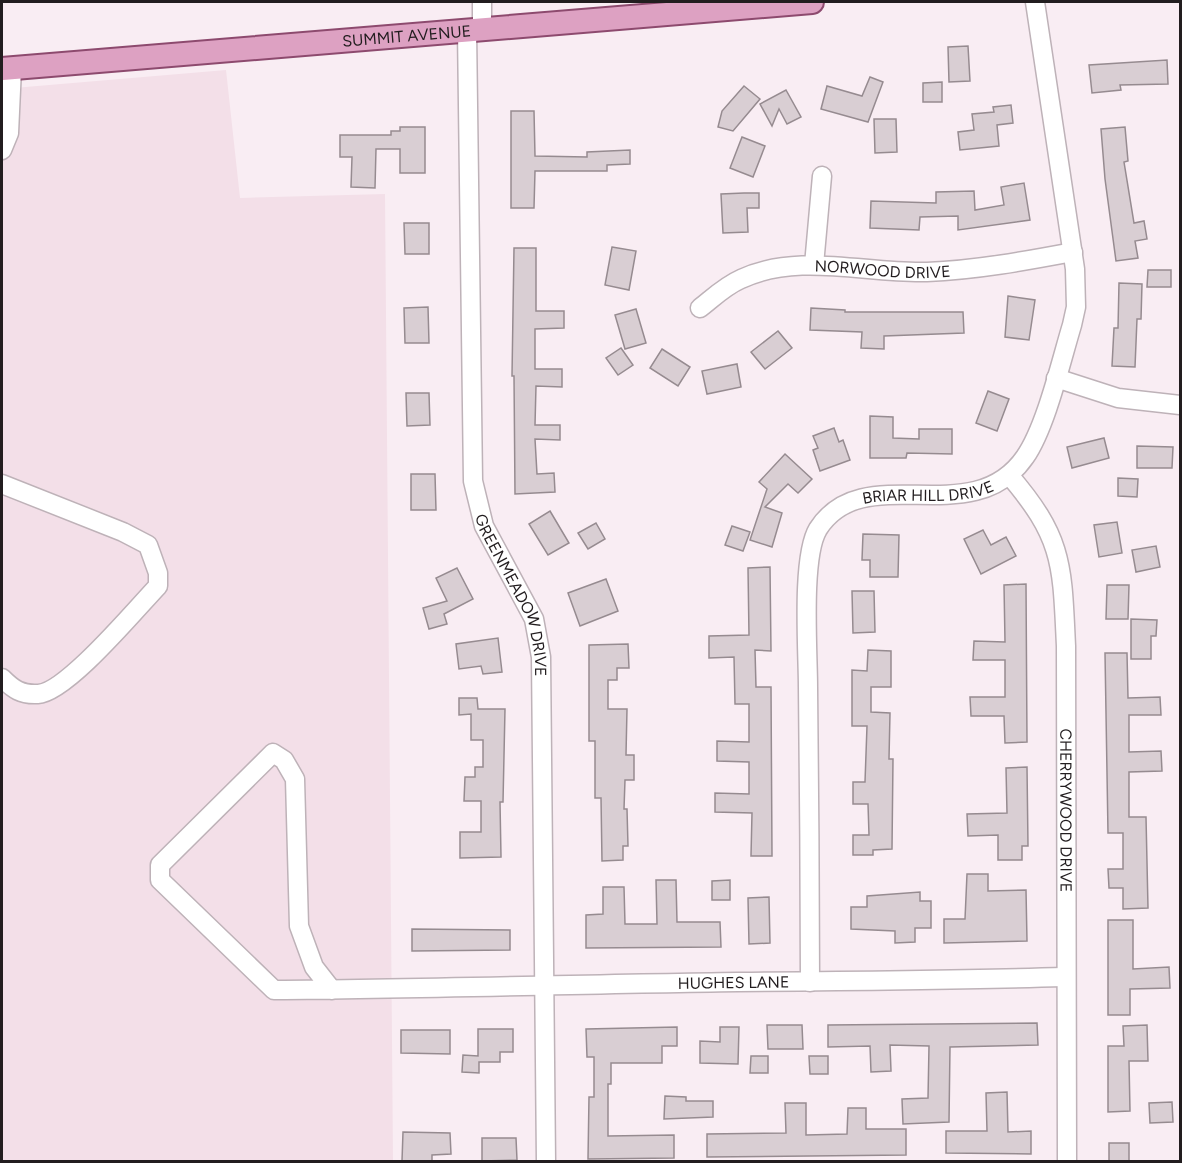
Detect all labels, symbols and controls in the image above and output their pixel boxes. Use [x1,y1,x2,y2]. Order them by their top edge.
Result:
street label: SUMMIT AVENUE [341,21,472,51]
street label: NORWOOD DRIVE [814,256,951,282]
street label: BRIAR HILL DRIVE [861,477,997,508]
street label: GREENMEADOW DRIVE [471,512,550,677]
street label: CHERRYWOOD DRIVE [1056,728,1075,892]
street label: HUGHES LANE [677,973,790,993]

